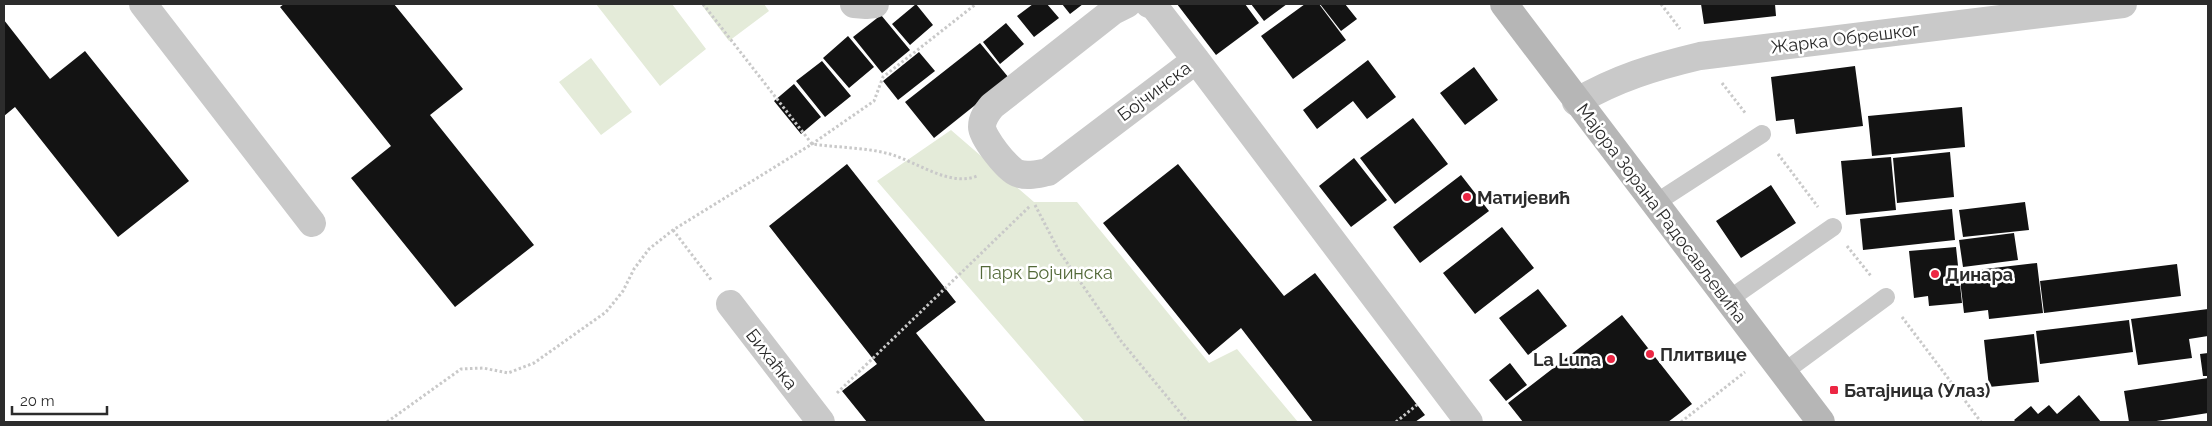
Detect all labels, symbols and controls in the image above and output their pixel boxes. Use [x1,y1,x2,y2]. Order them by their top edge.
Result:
street label: Жарка Обрешког [1769,18,1921,58]
street label: Бојчинска [1113,57,1195,125]
street label: Мајора Зорана Радосављевића [1573,99,1751,327]
place label: Матијевић [1477,187,1570,208]
marker: Матијевић [1461,191,1473,203]
park label: Парк Бојчинска [979,262,1113,283]
place label: Динара [1945,264,2013,285]
marker: Динара [1929,268,1941,280]
street label: Бихаћка [742,325,802,393]
place label: Плитвице [1660,344,1747,365]
marker: Плитвице [1644,348,1656,360]
place label: La Luna [1533,349,1601,370]
marker: La Luna [1605,353,1617,365]
place label: Батајница (Улаз) [1844,380,1990,401]
scale bar [12,384,108,416]
marker: Батајница (Улаз) [1828,384,1840,396]
text: 20 m [20,392,55,410]

